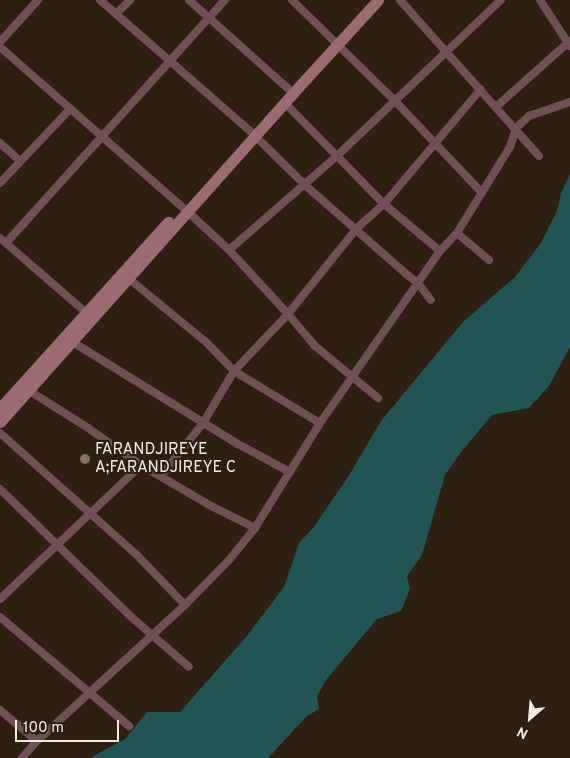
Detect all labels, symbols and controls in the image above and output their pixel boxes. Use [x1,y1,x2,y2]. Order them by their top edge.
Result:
place label: FARANDJIREYE A;FARANDJIREYE C [95,440,236,478]
marker: FARANDJIREYE A;FARANDJIREYE C [79,453,91,465]
north arrow [505,693,555,743]
scale bar [18,710,121,742]
text: 100 m [23,719,64,738]
text: N [515,722,531,742]

